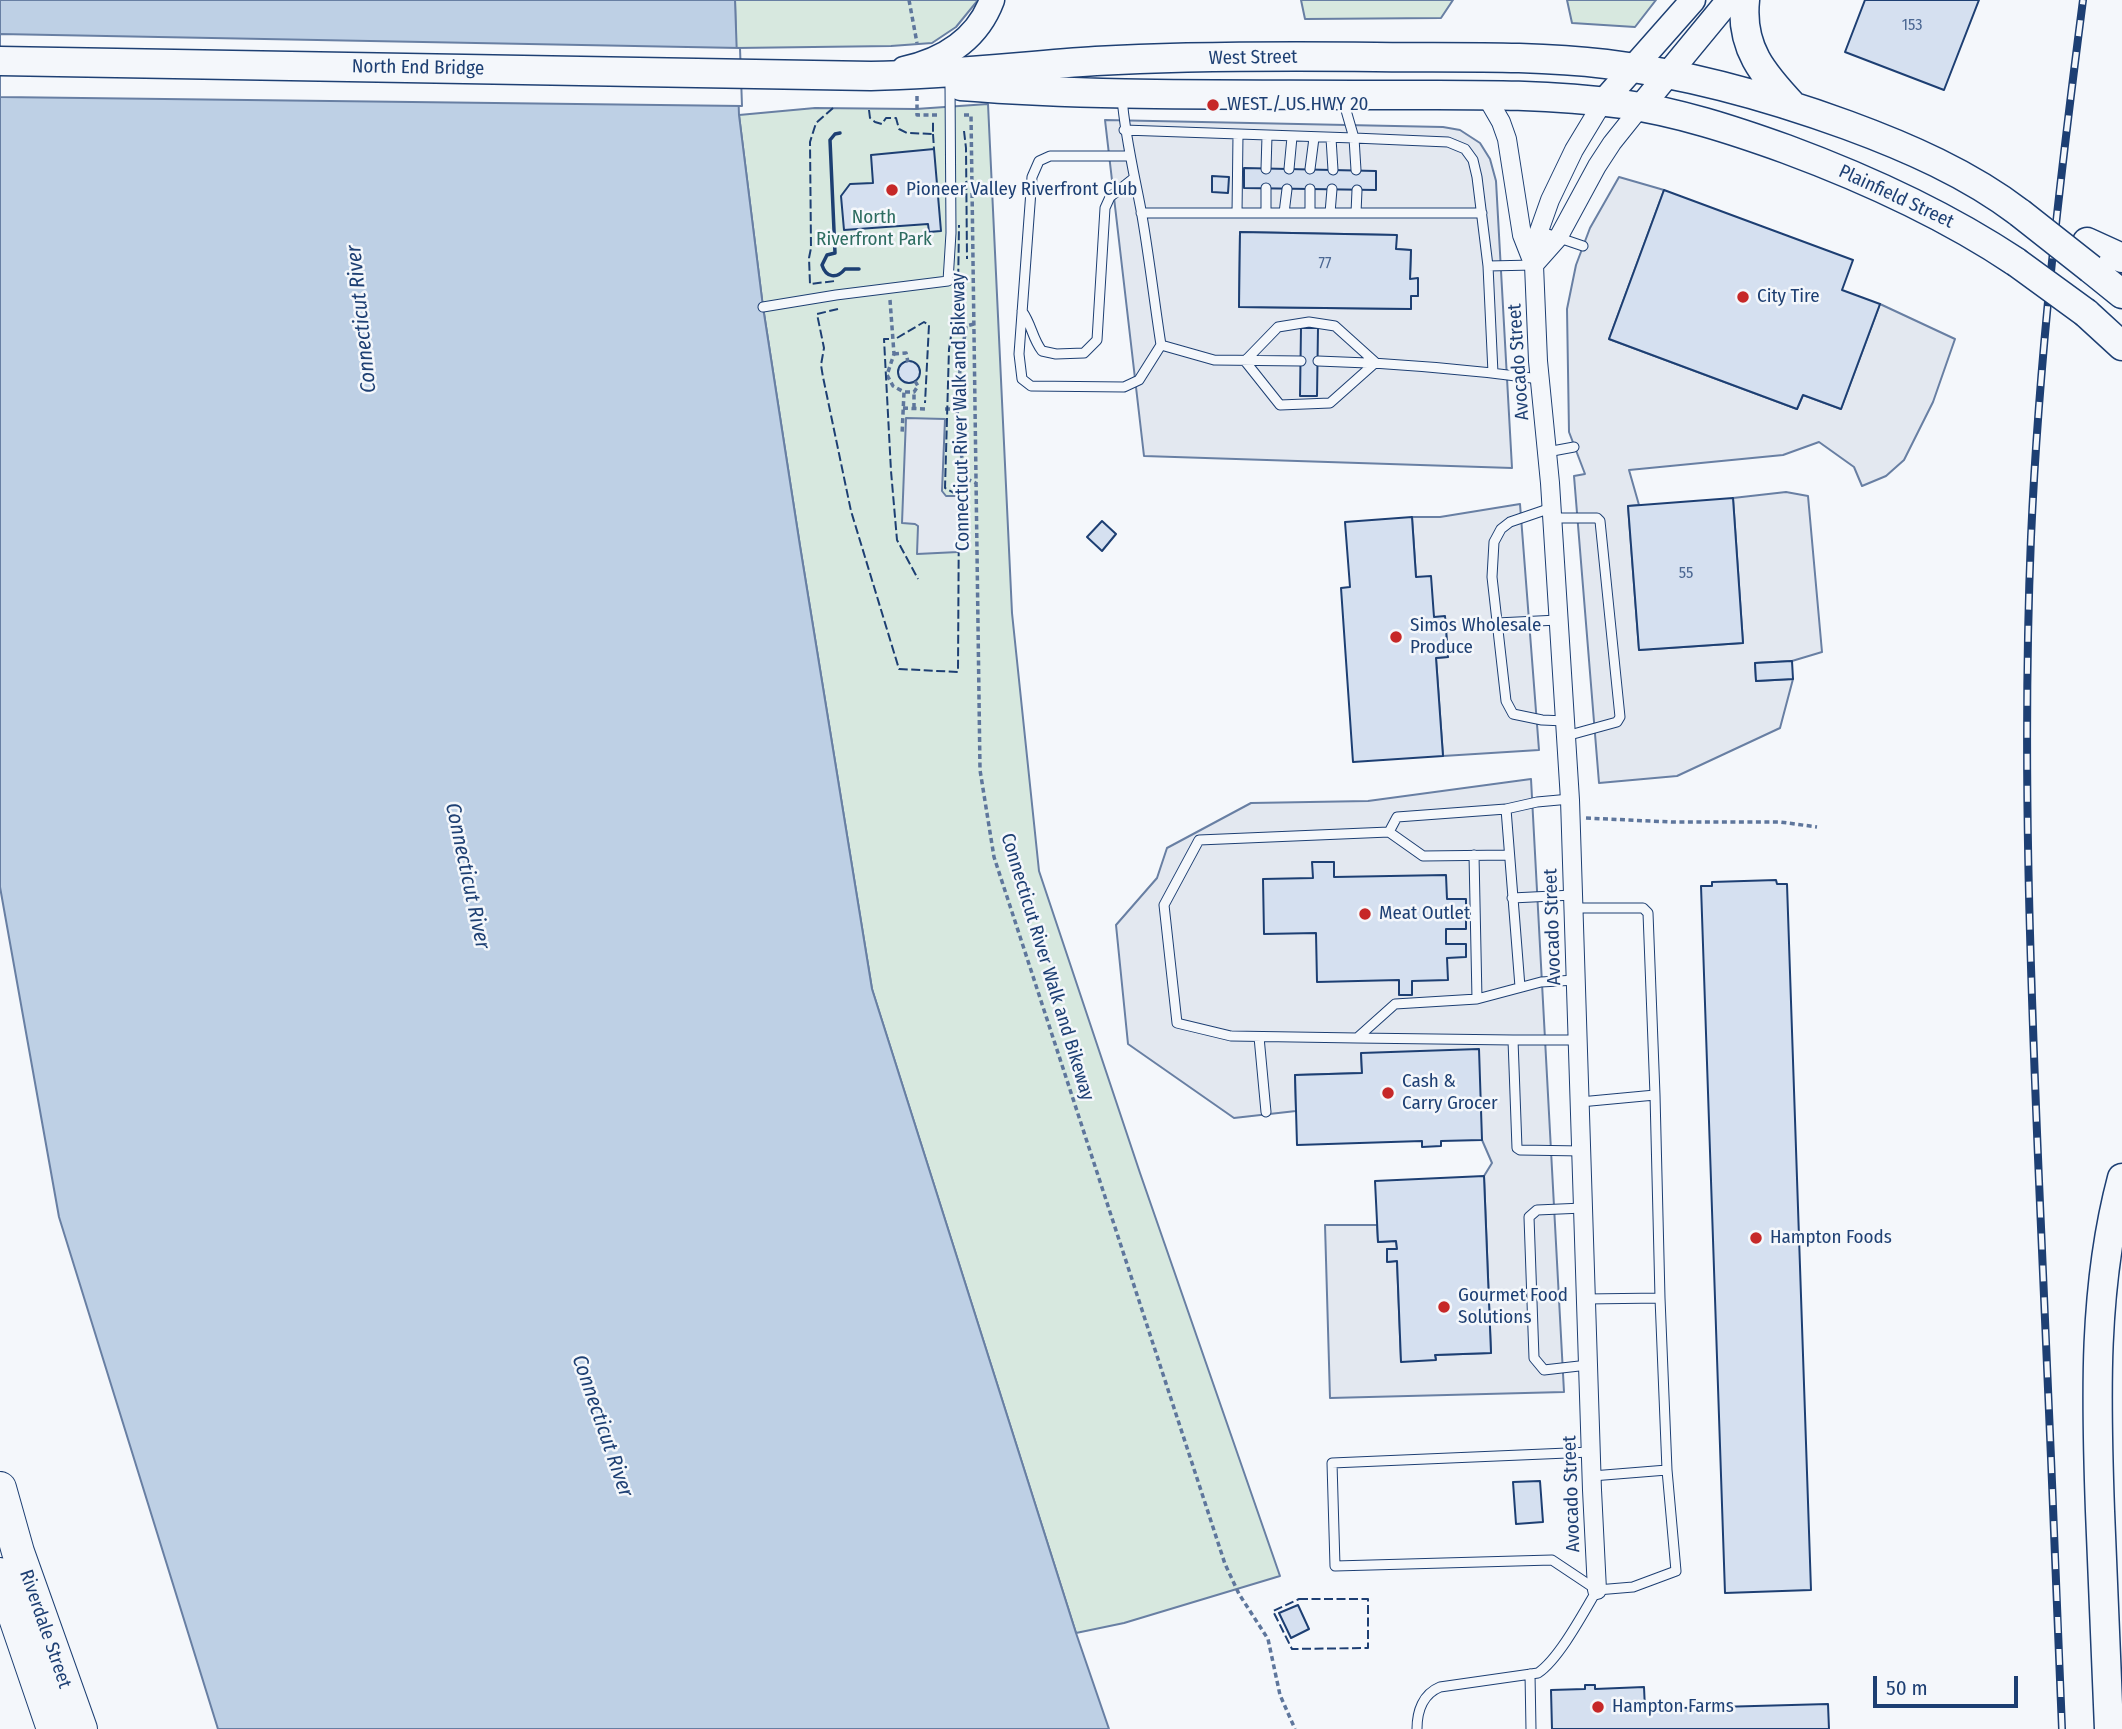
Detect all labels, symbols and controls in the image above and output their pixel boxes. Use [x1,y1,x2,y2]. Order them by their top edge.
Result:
house number: 153 [1902,16,1922,36]
street label: West Street [1208,46,1298,70]
street label: North End Bridge [352,55,484,81]
place label: WEST / US HWY 20 [1227,94,1368,116]
marker: WEST / US HWY 20 [1205,97,1221,113]
street label: Plainfield Street [1835,160,1957,234]
place label: Pioneer Valley Riverfront Club [906,179,1137,201]
marker: Pioneer Valley Riverfront Club [884,182,900,198]
park label: North Riverfront Park [816,207,932,251]
water label: Connecticut River [342,244,382,394]
house number: 77 [1318,254,1332,274]
street label: Connecticut River Walk and Bikeway [947,273,975,551]
place label: City Tire [1757,286,1820,308]
marker: City Tire [1735,289,1751,305]
street label: Avocado Street [1504,303,1534,421]
house number: 55 [1679,564,1693,584]
place label: Simos Wholesale Produce [1410,615,1541,659]
marker: Simos Wholesale Produce [1388,629,1404,645]
water label: Connecticut River [439,801,495,951]
street label: Connecticut River Walk and Bikeway [995,831,1099,1103]
street label: Avocado Street [1540,868,1566,986]
place label: Meat Outlet [1379,903,1470,925]
marker: Meat Outlet [1357,906,1373,922]
place label: Cash & Carry Grocer [1402,1071,1498,1115]
marker: Cash & Carry Grocer [1380,1085,1396,1101]
place label: Hampton Foods [1770,1227,1892,1249]
marker: Hampton Foods [1748,1230,1764,1246]
place label: Gourmet Food Solutions [1458,1285,1568,1329]
marker: Gourmet Food Solutions [1436,1299,1452,1315]
water label: Connecticut River [566,1352,638,1500]
street label: Avocado Street [1559,1435,1585,1553]
street label: Riverdale Street [14,1567,76,1691]
scale bar [1877,1662,2022,1706]
text: 50 m [1886,1675,1928,1701]
place label: Hampton Farms [1612,1696,1734,1718]
marker: Hampton Farms [1590,1699,1606,1715]

